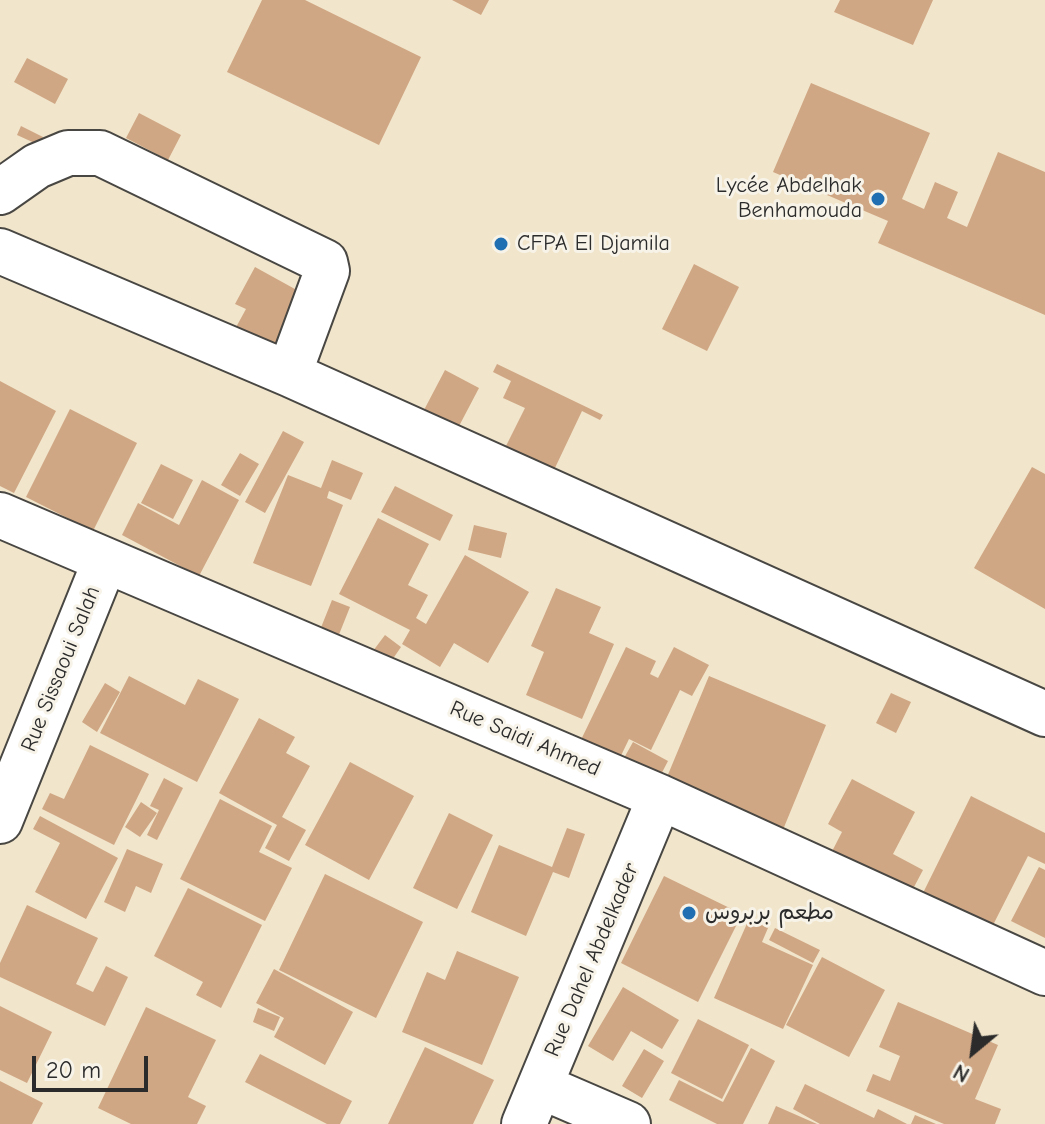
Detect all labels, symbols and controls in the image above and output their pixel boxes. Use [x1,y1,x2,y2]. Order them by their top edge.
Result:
place label: Lycée Abdelhak Benhamouda [716,173,862,224]
marker: Lycée Abdelhak Benhamouda [869,190,887,208]
place label: CFPA El Djamila [517,231,670,257]
marker: CFPA El Djamila [492,235,510,253]
street label: Rue Sissaoui Salah [16,582,106,756]
street label: Rue Saidi Ahmed [446,695,604,783]
street label: Rue Dahel Abdelkader [539,859,645,1061]
place label: مطعم بربروس [705,900,834,926]
marker: مطعم بربروس [680,904,698,922]
north arrow [933,1012,1013,1092]
scale bar [36,1040,152,1090]
text: 20 m [46,1056,101,1084]
text: N [949,1058,974,1088]

